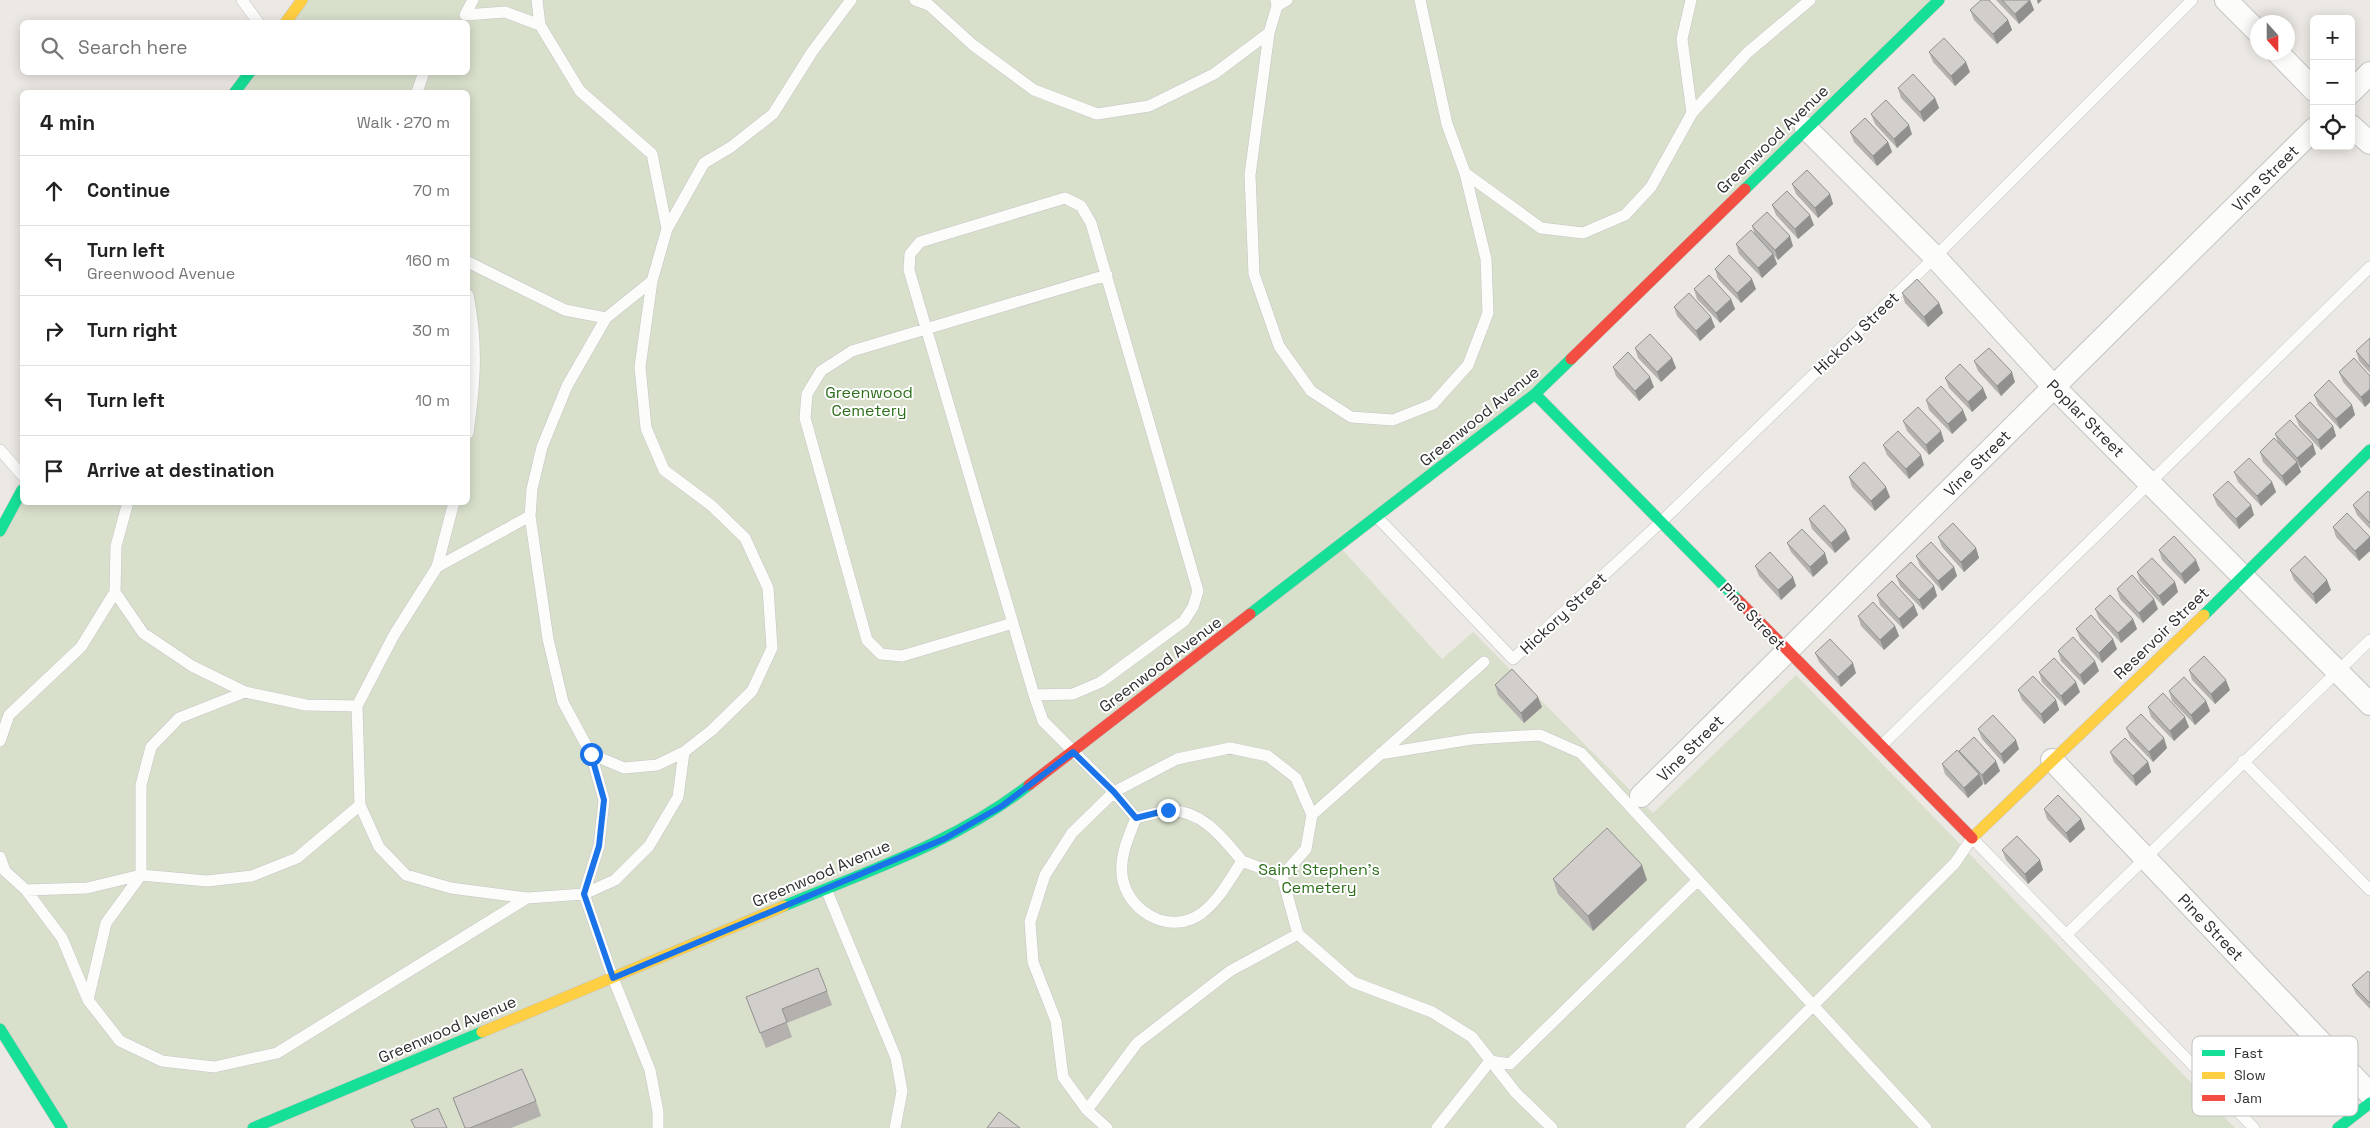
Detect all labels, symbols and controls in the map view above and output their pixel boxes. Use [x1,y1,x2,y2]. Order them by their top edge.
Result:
north arrow [2250,15,2295,60]
map controls [2310,15,2355,150]
button: + [2310,15,2355,60]
search box [20,20,470,75]
icon: search [38,34,66,62]
text: Search here [78,35,188,60]
button: − [2310,60,2355,105]
street label: Greenwood Avenue [1712,80,1833,198]
button: locate [2310,105,2355,150]
text: 4 min [40,109,95,136]
text: Walk · 270 m [357,112,450,133]
street label: Vine Street [2227,140,2303,216]
icon: ahead [40,177,68,205]
text: Continue [87,178,170,203]
text: 70 m [413,180,450,201]
text: Turn left [87,238,165,263]
icon: left [40,247,68,275]
text: 160 m [405,250,450,271]
text: Greenwood Avenue [87,263,235,284]
street label: Hickory Street [1809,287,1904,379]
icon: right [40,317,68,345]
text: Turn right [87,318,177,343]
text: 30 m [412,320,450,341]
street label: Greenwood Avenue [1415,362,1543,471]
street label: Poplar Street [2042,375,2129,462]
park label: Greenwood Cemetery [825,382,913,421]
icon: left [40,387,68,415]
text: Turn left [87,388,165,413]
text: 10 m [415,390,450,411]
street label: Vine Street [1939,425,2015,501]
icon: arrive [40,457,68,485]
text: Arrive at destination [87,458,275,483]
street label: Hickory Street [1516,568,1611,659]
street label: Pine Street [1715,578,1790,655]
street label: Reservoir Street [2109,583,2213,684]
street label: Greenwood Avenue [1095,611,1226,717]
street label: Vine Street [1652,710,1728,786]
route start [580,743,603,766]
route end [1157,799,1180,822]
street label: Greenwood Avenue [749,835,893,912]
park label: Saint Stephen’s Cemetery [1258,859,1380,898]
street label: Pine Street [2173,889,2248,966]
street label: Greenwood Avenue [375,991,519,1068]
legend [2192,1036,2358,1116]
text: Fast [2234,1044,2263,1062]
text: Slow [2234,1066,2266,1084]
text: Jam [2234,1089,2262,1107]

